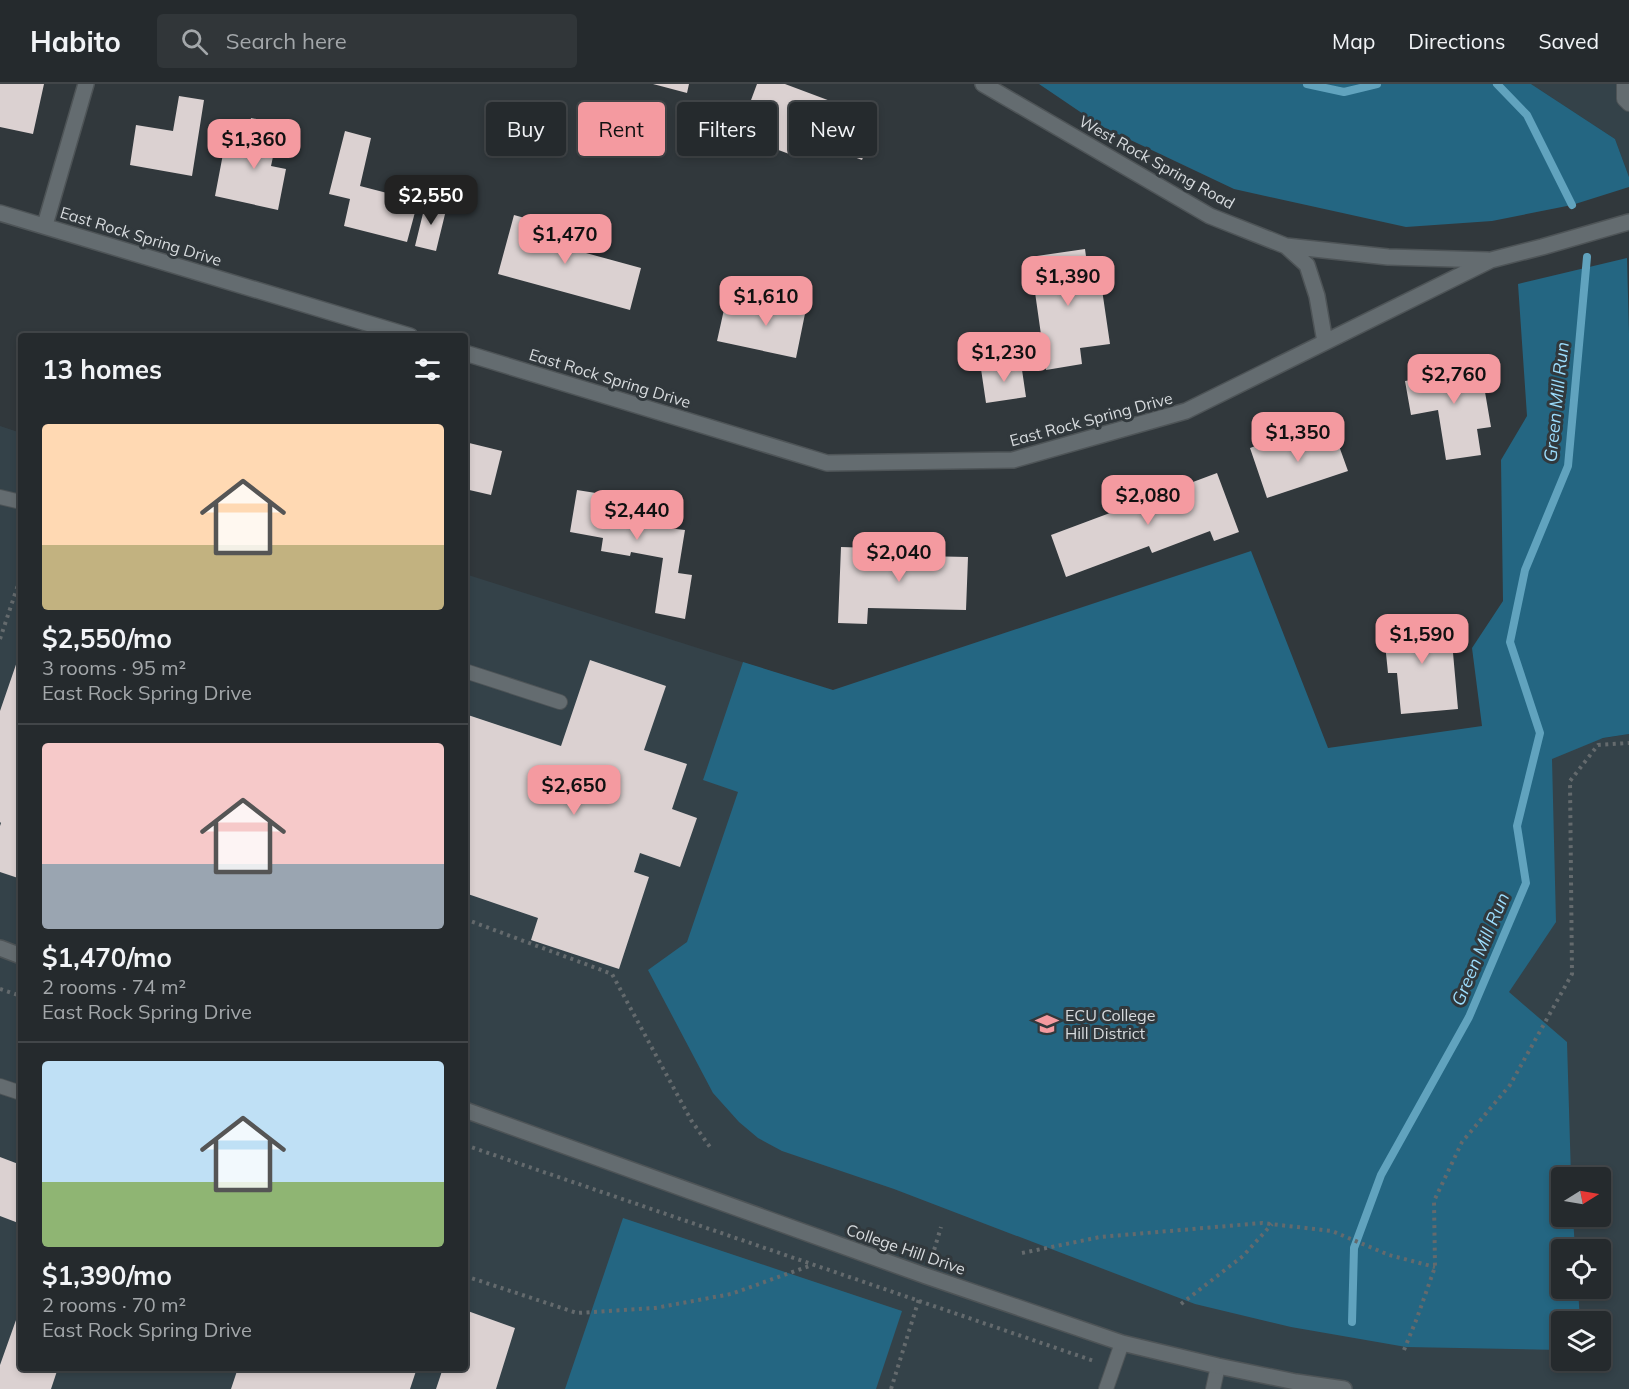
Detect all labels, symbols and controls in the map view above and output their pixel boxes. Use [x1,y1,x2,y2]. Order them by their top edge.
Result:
search box [157,14,577,68]
text: Habito [30,24,121,59]
icon: search [178,25,211,58]
text: Search here [226,27,347,55]
text: Map [1332,28,1375,54]
text: Directions [1408,28,1505,54]
text: Saved [1538,28,1599,54]
chip: Buy [486,102,566,156]
chip: Rent [578,102,665,156]
chip: Filters [677,102,777,156]
chip: New [789,102,877,156]
street label: West Rock Spring Road [1076,111,1238,213]
pin: $1,360 [205,119,303,170]
text: $1,360 [222,126,286,151]
pin: $2,550 [382,175,480,226]
text: $2,550 [399,182,463,207]
street label: East Rock Spring Drive [58,202,224,270]
pin: $1,470 [516,214,614,265]
text: $1,470 [533,221,597,246]
pin: $1,390 [1019,256,1117,307]
text: $1,390 [1036,263,1100,288]
pin: $1,610 [717,276,815,327]
text: $1,610 [734,283,798,308]
pin: $1,230 [955,332,1053,383]
text: $1,230 [972,339,1036,364]
water label: Green Mill Run [1538,341,1574,463]
street label: East Rock Spring Drive [527,344,693,412]
text: 13 homes [42,353,162,386]
icon: filters [411,353,444,386]
pin: $2,760 [1405,354,1503,405]
text: $2,760 [1422,361,1486,386]
street label: East Rock Spring Drive [1007,388,1175,450]
pin: $1,350 [1249,412,1347,463]
text: $1,350 [1266,419,1330,444]
icon: home [189,463,297,571]
pin: $2,080 [1099,475,1197,526]
text: $2,080 [1116,482,1180,507]
pin: $2,440 [588,490,686,541]
text: $2,440 [605,497,669,522]
pin: $2,040 [850,532,948,583]
text: $2,040 [867,539,931,564]
pin: $1,590 [1373,614,1471,665]
text: $1,590 [1390,621,1454,646]
text: $2,550/mo [42,622,172,655]
text: 3 rooms · 95 m² [42,655,186,680]
text: East Rock Spring Drive [42,680,252,705]
pin: $2,650 [525,765,623,816]
text: $2,650 [542,772,606,797]
icon: home [189,782,297,890]
water label: Green Mill Run [1446,889,1514,1009]
text: $1,470/mo [42,941,172,974]
text: 2 rooms · 74 m² [42,974,186,999]
text: East Rock Spring Drive [42,999,252,1024]
place label: ECU College Hill District [1065,1005,1155,1043]
school or university icon: ECU College Hill District [1034,1011,1060,1037]
icon: home [189,1100,297,1208]
north arrow [1551,1167,1611,1227]
map controls [1551,1167,1611,1371]
street label: College Hill Drive [844,1219,968,1279]
button: locate [1551,1239,1611,1299]
text: $1,390/mo [42,1259,172,1292]
text: 2 rooms · 70 m² [42,1292,186,1317]
button: layers [1551,1311,1611,1371]
text: East Rock Spring Drive [42,1317,252,1342]

